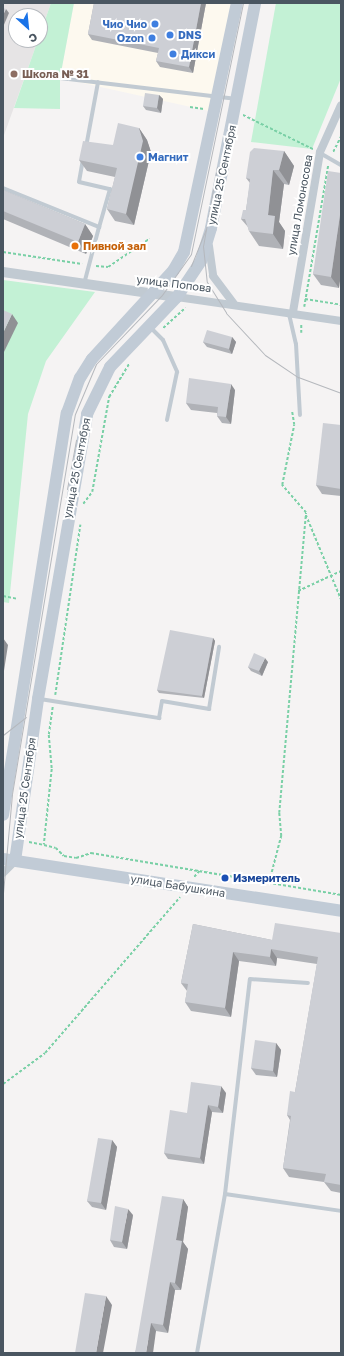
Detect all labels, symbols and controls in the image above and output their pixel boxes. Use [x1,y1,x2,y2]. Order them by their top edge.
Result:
north arrow [8,8,48,48]
place label: Чио Чио [103,17,147,31]
marker: Чио Чио [150,19,160,29]
place label: DNS [178,28,202,42]
marker: DNS [165,30,175,40]
text: С [27,31,40,46]
place label: Ozon [117,31,144,45]
marker: Ozon [147,33,157,43]
place label: Дикси [181,47,215,61]
marker: Дикси [168,49,178,59]
place label: Школа № 31 [22,67,89,81]
marker: Школа № 31 [9,69,19,79]
street label: улица 25 Сентября [205,124,239,226]
place label: Магнит [148,150,188,164]
marker: Магнит [135,152,145,162]
street label: улица Ломоносова [285,153,315,257]
place label: Пивной зал [83,239,146,253]
marker: Пивной зал [70,241,80,251]
street label: улица Попова [136,273,212,295]
street label: улица 25 Сентября [61,417,93,519]
street label: улица 25 Сентября [11,736,39,840]
place label: Измеритель [233,871,300,885]
street label: улица Бабушкина [130,872,226,900]
marker: Измеритель [220,873,230,883]

